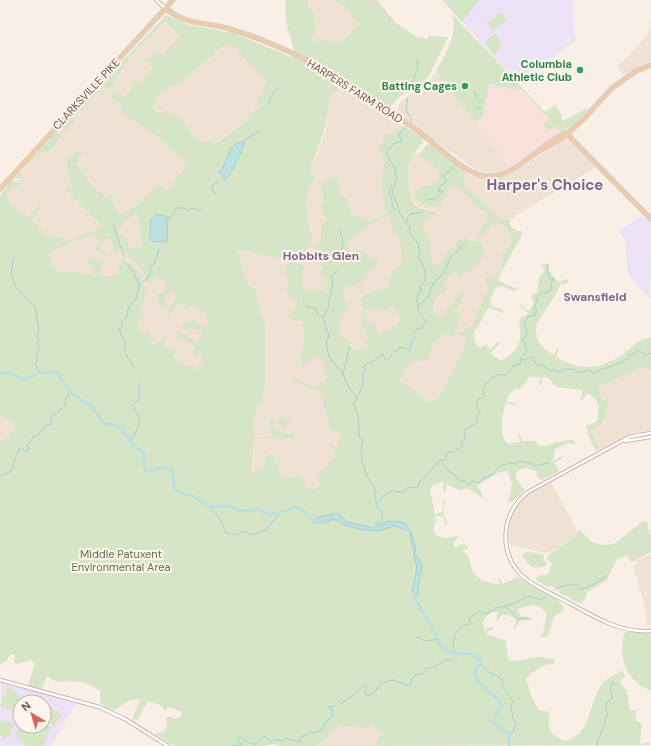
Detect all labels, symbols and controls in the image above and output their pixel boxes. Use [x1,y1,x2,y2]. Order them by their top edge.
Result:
street label: CLARKSVILLE PIKE [49,55,123,133]
street label: HARPERS FARM ROAD [305,56,406,126]
place label: Columbia Athletic Club [502,57,572,84]
marker: Columbia Athletic Club [575,65,585,75]
place label: Batting Cages [382,79,457,93]
marker: Batting Cages [460,81,470,91]
district label: Harper's Choice [487,175,603,195]
district label: Hobbits Glen [283,248,359,264]
district label: Swansfield [563,289,627,305]
park label: Middle Patuxent Environmental Area [72,547,171,574]
north arrow [12,694,52,734]
text: N [18,698,33,714]

